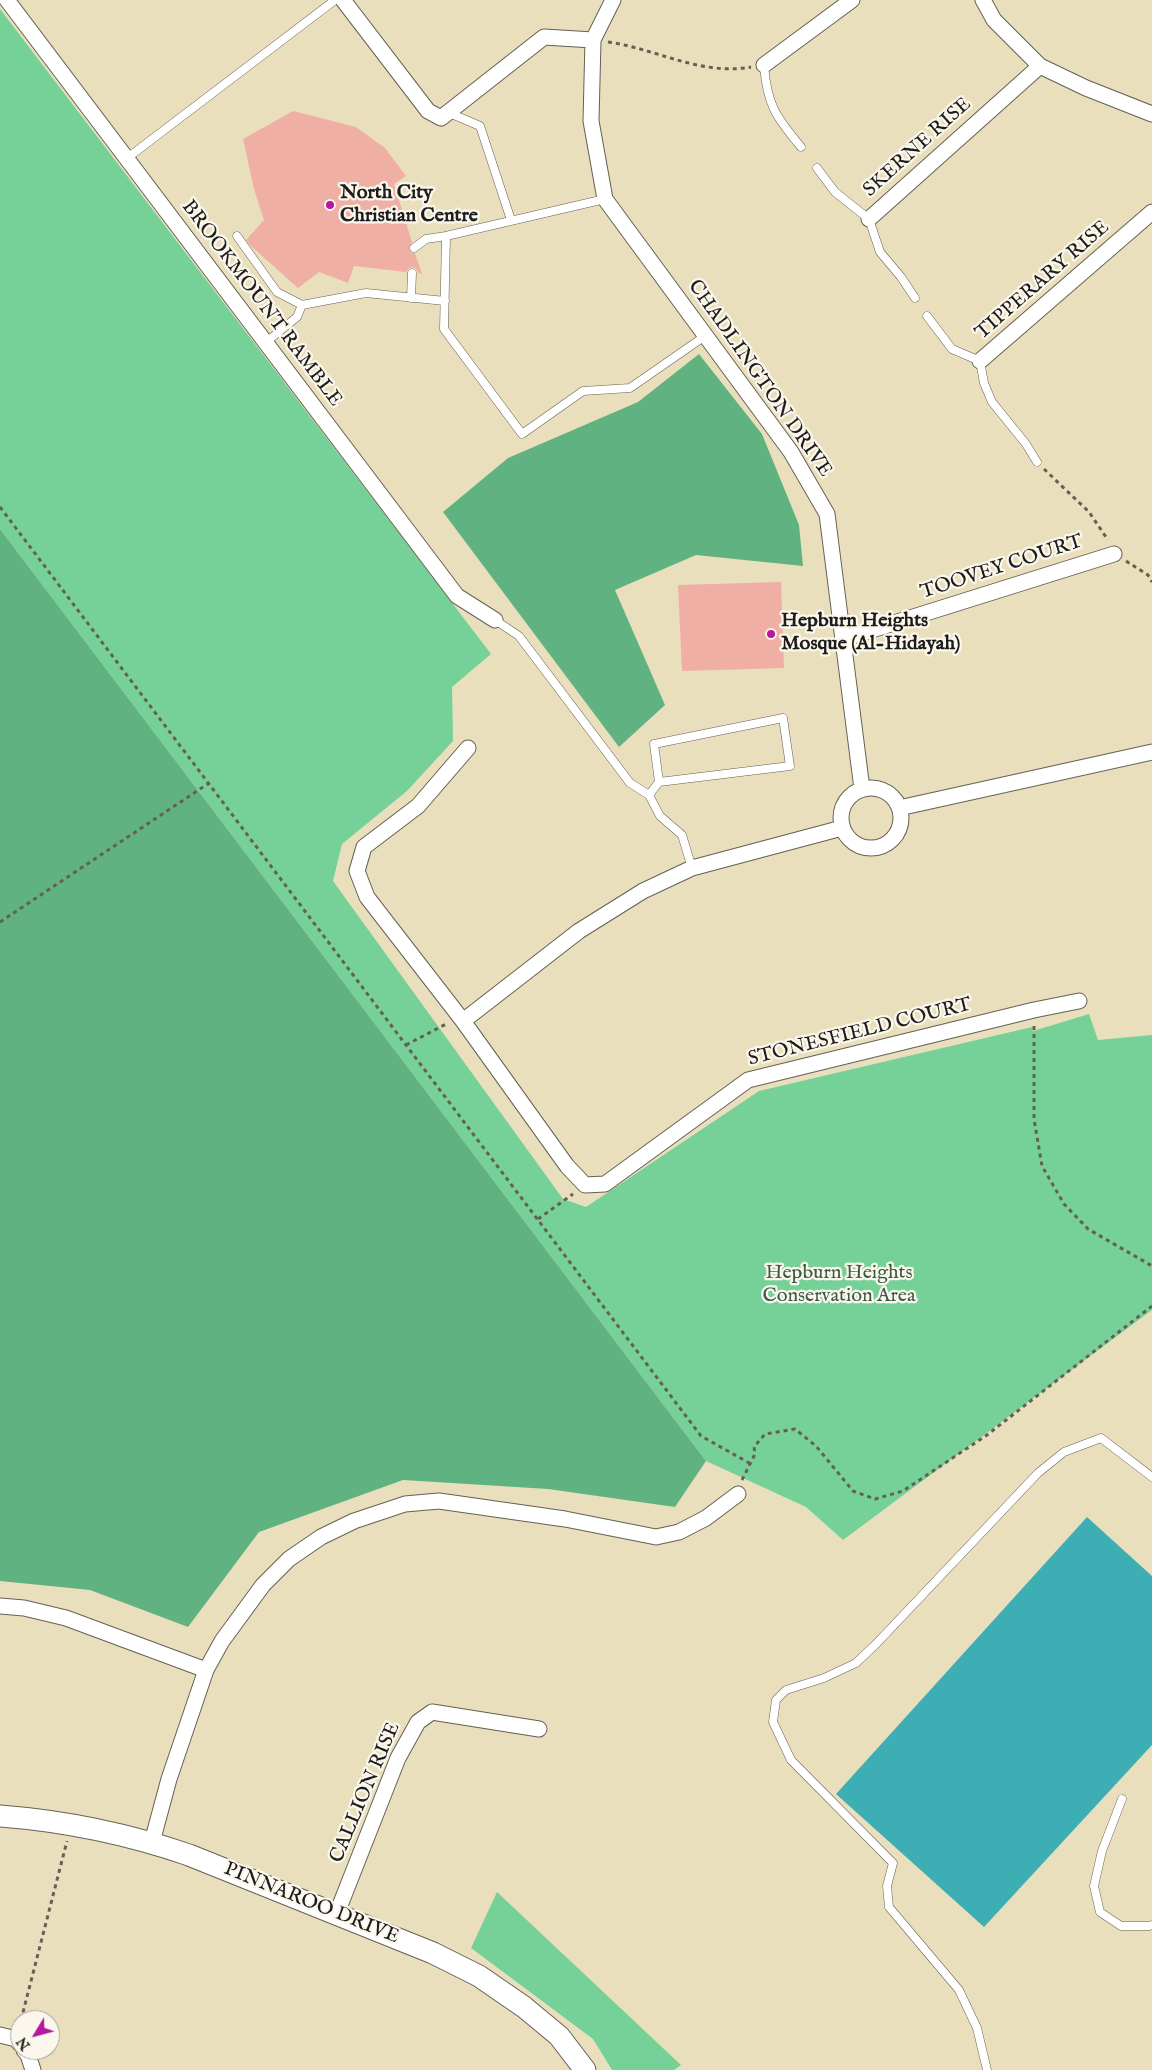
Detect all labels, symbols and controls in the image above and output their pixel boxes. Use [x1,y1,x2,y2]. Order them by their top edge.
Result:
street label: SKERNE RISE [859,93,977,203]
place label: North City Christian Centre [340,182,478,229]
street label: BROOKMOUNT RAMBLE [176,196,346,412]
marker: North City Christian Centre [324,199,336,211]
street label: TIPPERARY RISE [971,216,1115,346]
street label: CHADLINGTON DRIVE [682,276,836,482]
street label: TOOVEY COURT [918,530,1086,606]
place label: Hepburn Heights Mosque (Al-Hidayah) [781,610,960,657]
marker: Hepburn Heights Mosque (Al-Hidayah) [765,628,777,640]
street label: STONESFIELD COURT [746,994,974,1072]
park label: Hepburn Heights Conservation Area [762,1262,916,1309]
street label: CALLION RISE [326,1719,406,1867]
street label: PINNAROO DRIVE [220,1858,402,1950]
north arrow [10,2010,60,2060]
text: N [13,2033,35,2054]

